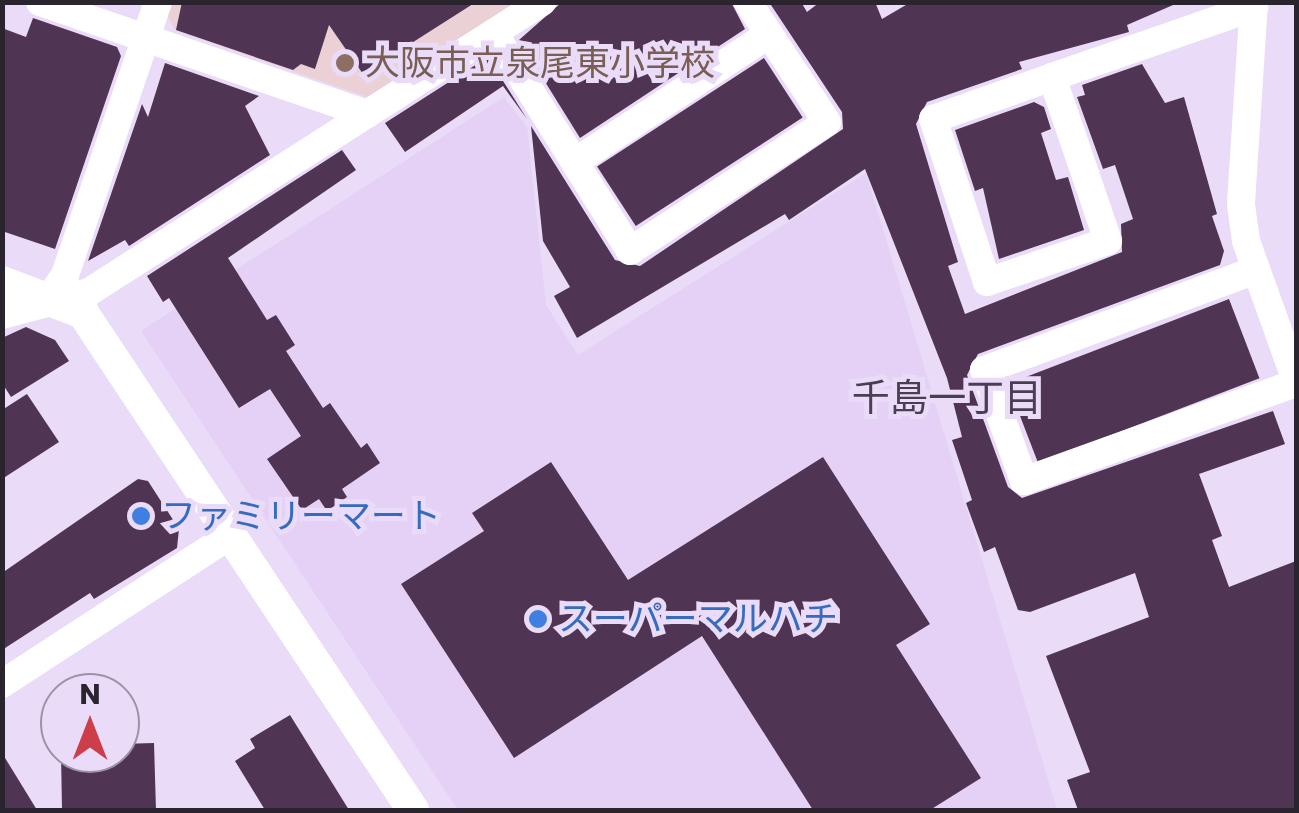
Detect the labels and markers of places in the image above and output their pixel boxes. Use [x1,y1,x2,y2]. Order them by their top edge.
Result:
place label: 大阪市立泉尾東小学校 [365,42,715,84]
marker: 大阪市立泉尾東小学校 [334,52,356,74]
place label: ファミリーマート [161,495,441,537]
marker: ファミリーマート [130,505,152,527]
place label: スーパーマルハチ [558,598,838,640]
marker: スーパーマルハチ [527,608,549,630]

